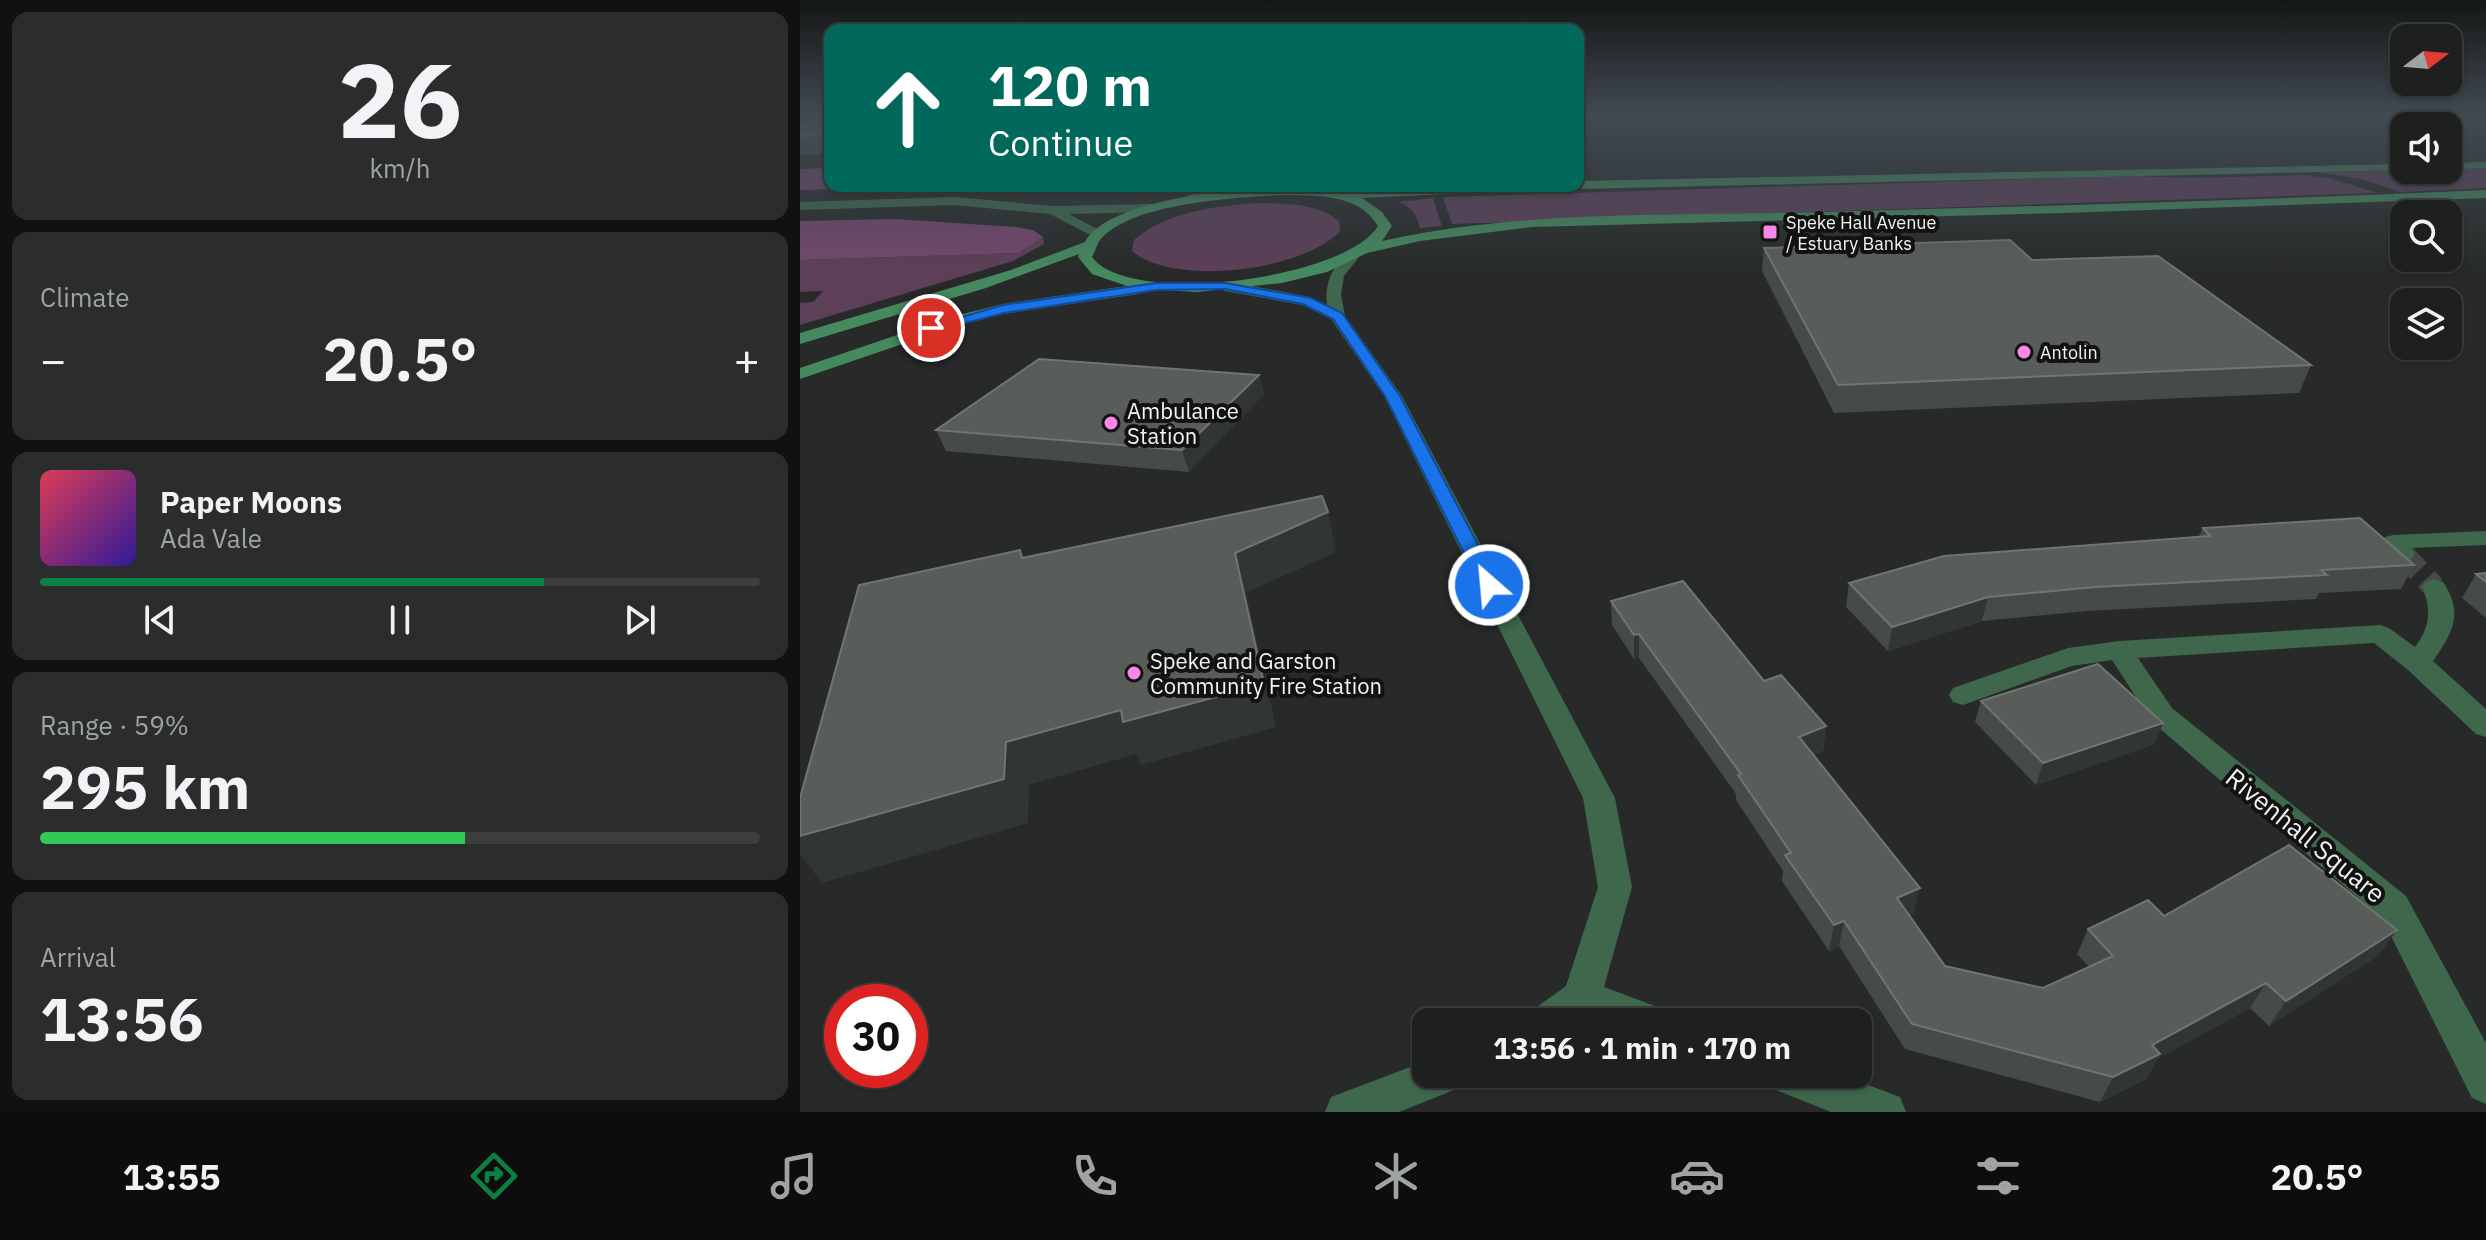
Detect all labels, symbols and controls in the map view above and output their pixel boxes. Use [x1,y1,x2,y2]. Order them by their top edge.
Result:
north arrow [2390,24,2462,96]
map controls [2390,24,2462,360]
text: 26 [338,31,462,167]
text: 120 m [988,49,1152,121]
icon: ahead [856,56,960,160]
button: sound [2390,112,2462,184]
text: Continue [988,119,1133,166]
text: km/h [369,151,431,185]
button: search [2390,200,2462,272]
place label: Speke Hall Avenue / Estuary Banks [1786,211,1937,255]
marker: Speke Hall Avenue / Estuary Banks [1761,223,1779,241]
text: Climate [40,280,130,314]
button: layers [2390,288,2462,360]
pin [897,294,965,362]
icon: arrive [909,306,953,350]
text: 20.5° [323,319,477,398]
text: − [40,331,66,388]
text: + [734,331,760,388]
place label: Antolin [2040,341,2098,364]
marker: Antolin [2015,343,2033,361]
place label: Ambulance Station [1127,396,1239,450]
marker: Ambulance Station [1102,414,1120,432]
text: Paper Moons [160,482,342,521]
text: Ada Vale [160,521,262,555]
position arrow [1447,543,1531,627]
icon: previous [138,598,182,642]
icon: pause [378,598,422,642]
icon: next [618,598,662,642]
place label: Speke and Garston Community Fire Station [1150,646,1382,700]
marker: Speke and Garston Community Fire Station [1125,664,1143,682]
text: Range · 59% [40,708,189,742]
text: 295 km [40,747,250,826]
street label: Rivenhall Square [2219,760,2393,910]
text: Arrival [40,940,116,974]
text: 13:56 [40,979,204,1058]
speed limit sign: 30 [824,984,928,1088]
text: 13:56 · 1 min · 170 m [1493,1028,1791,1067]
icon: directions [466,1148,522,1204]
icon: music [766,1148,822,1204]
icon: phone [1067,1148,1123,1204]
icon: climate [1368,1148,1424,1204]
icon: car [1669,1148,1725,1204]
icon: filters [1970,1148,2026,1204]
text: 13:55 [122,1153,221,1200]
text: 20.5° [2271,1153,2364,1200]

